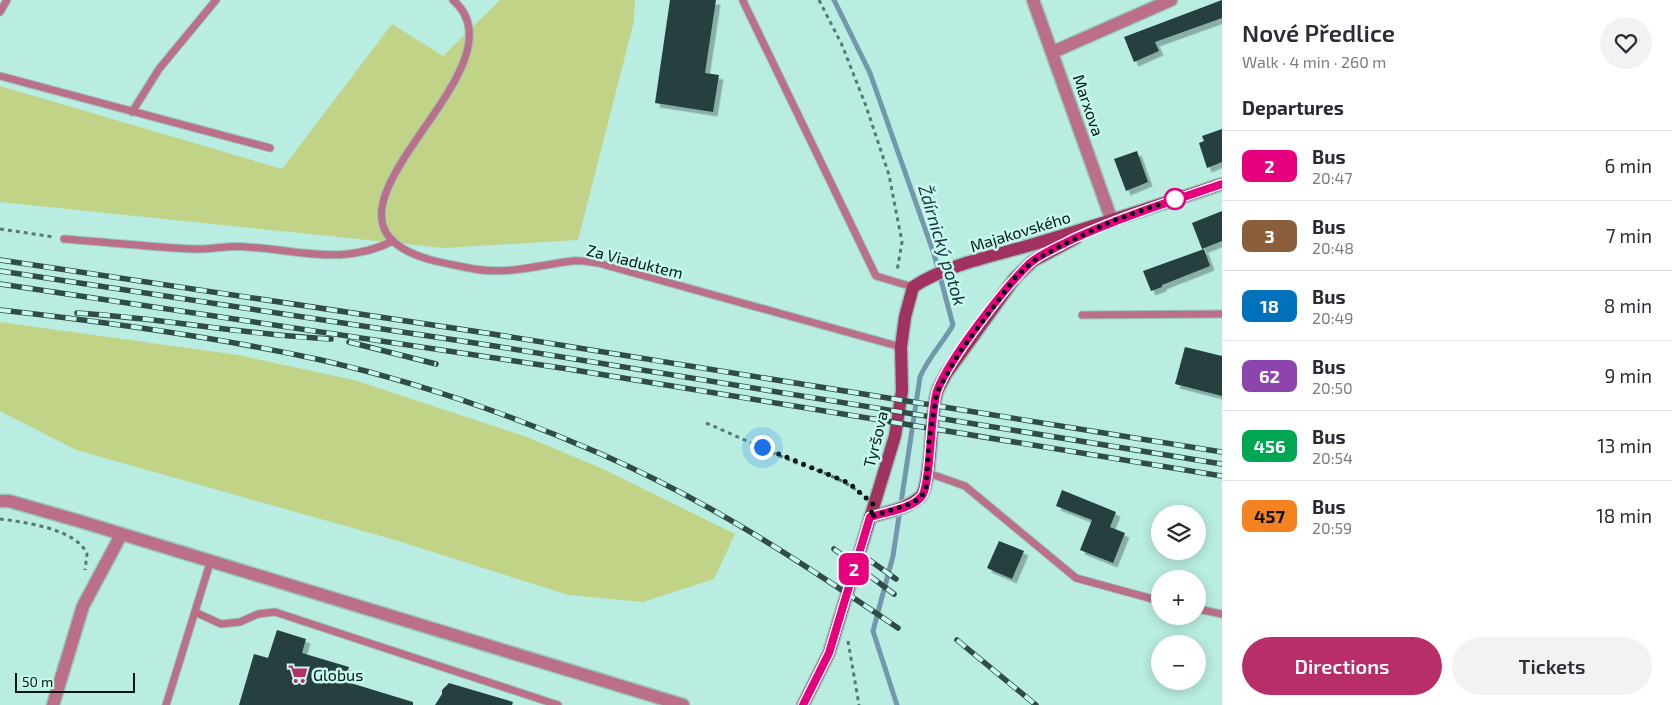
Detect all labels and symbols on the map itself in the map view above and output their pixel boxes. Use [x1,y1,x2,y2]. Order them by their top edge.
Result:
street label: Marxova [1070,72,1108,138]
water label: Ždírnický potok [914,182,972,308]
unlabelled marker [1164,188,1186,210]
street label: Majakovského [968,207,1073,256]
street label: Za Viaduktem [585,240,685,282]
street label: Tyršova [859,409,891,469]
your location [750,435,775,460]
line badge: 2 [838,553,870,585]
supermarket icon: Globus [287,663,309,685]
place label: Globus [313,665,363,684]
scale bar [15,670,135,693]

